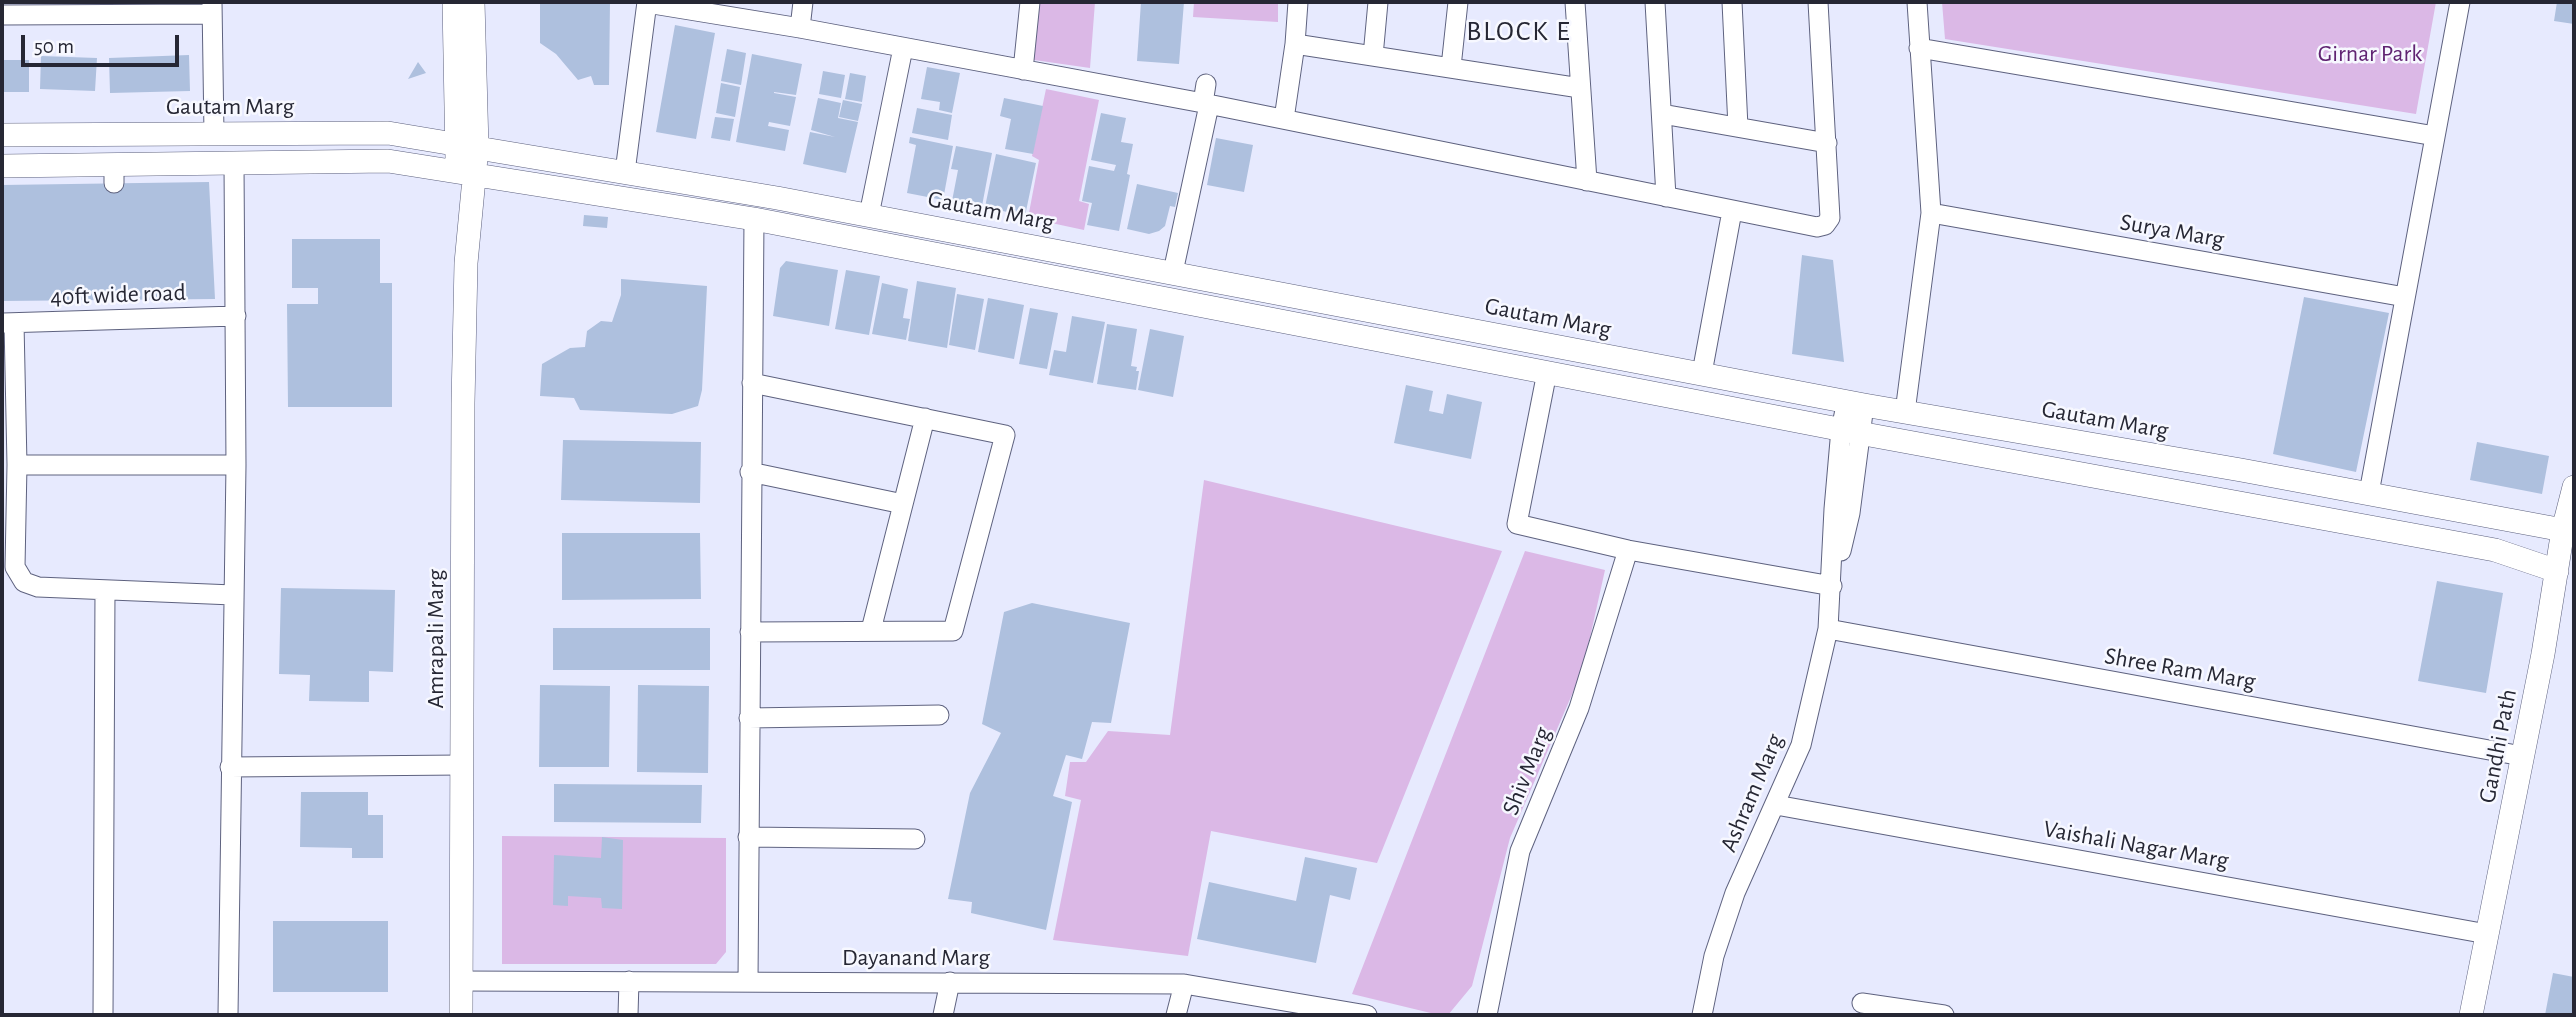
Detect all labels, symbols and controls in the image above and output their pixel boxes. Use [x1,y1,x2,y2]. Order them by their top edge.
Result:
district label: BLOCK E [1467,15,1571,49]
scale bar [24,21,182,65]
text: 50 m [34,36,74,57]
park label: Girnar Park [2318,40,2422,68]
street label: Gautam Marg [166,93,294,121]
street label: Gautam Marg [925,185,1057,237]
street label: Surya Marg [2118,208,2226,254]
street label: 40ft wide road [50,278,186,312]
street label: Gautam Marg [1482,292,1614,344]
street label: Gautam Marg [2039,395,2171,445]
street label: Amrapali Marg [422,569,450,709]
street label: Shree Ram Marg [2102,642,2258,696]
street label: Gandhi Path [2473,687,2523,805]
street label: Shiv Marg [1496,723,1558,819]
street label: Ashram Marg [1714,730,1790,856]
street label: Vaishali Nagar Marg [2041,815,2231,875]
street label: Dayanand Marg [842,944,990,972]

